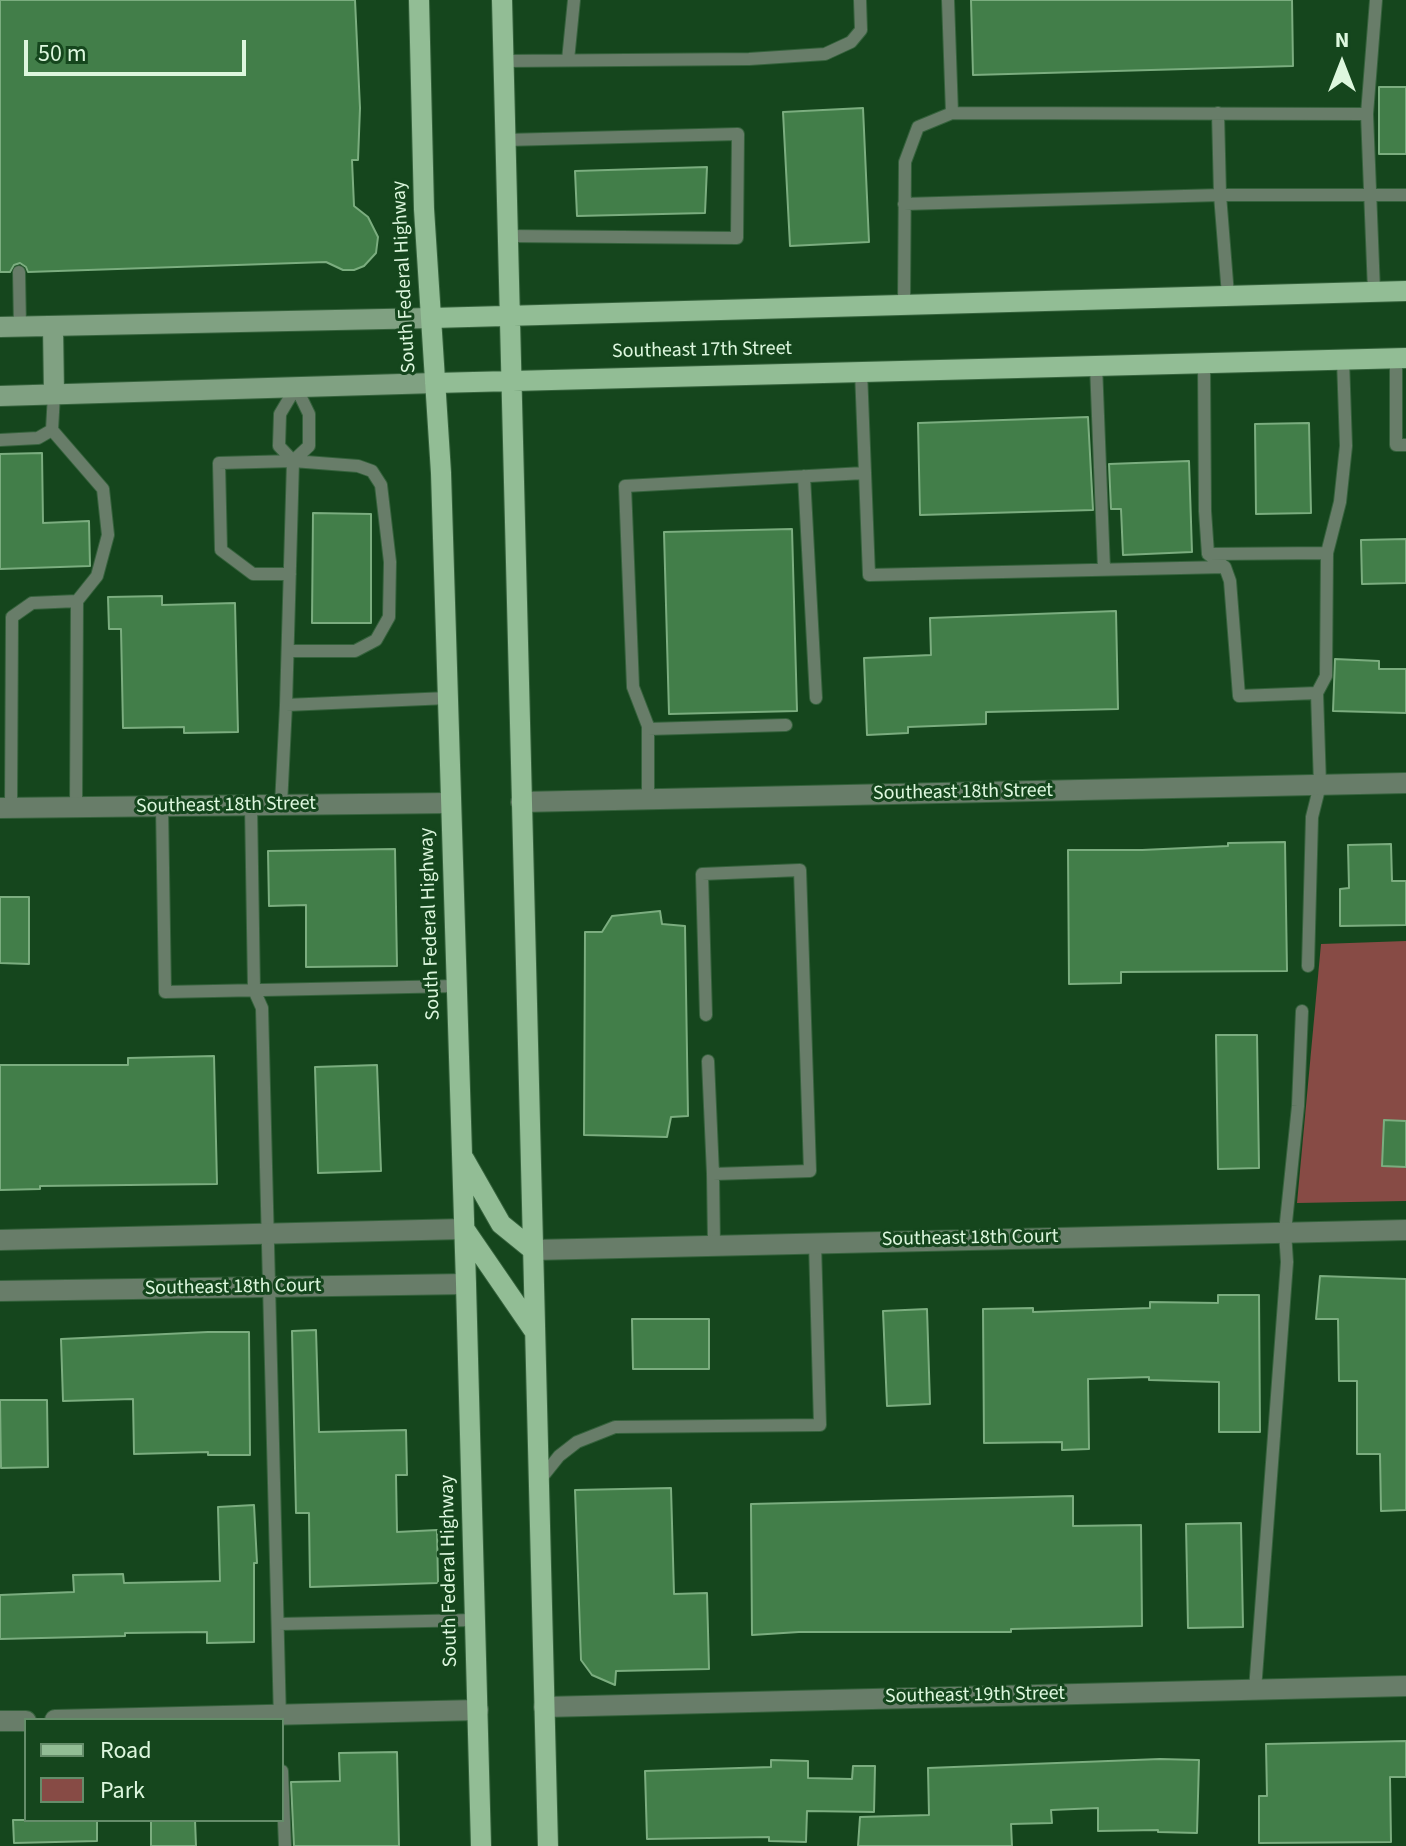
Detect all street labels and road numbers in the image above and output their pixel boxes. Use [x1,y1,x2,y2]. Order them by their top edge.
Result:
street label: South Federal Highway [388,180,422,374]
street label: Southeast 17th Street [612,337,792,365]
street label: Southeast 18th Street [873,779,1053,807]
street label: Southeast 18th Street [136,792,316,820]
street label: South Federal Highway [416,827,446,1021]
street label: Southeast 18th Court [881,1225,1059,1253]
street label: Southeast 18th Court [144,1274,322,1302]
street label: South Federal Highway [436,1474,464,1668]
street label: Southeast 19th Street [885,1682,1065,1710]

